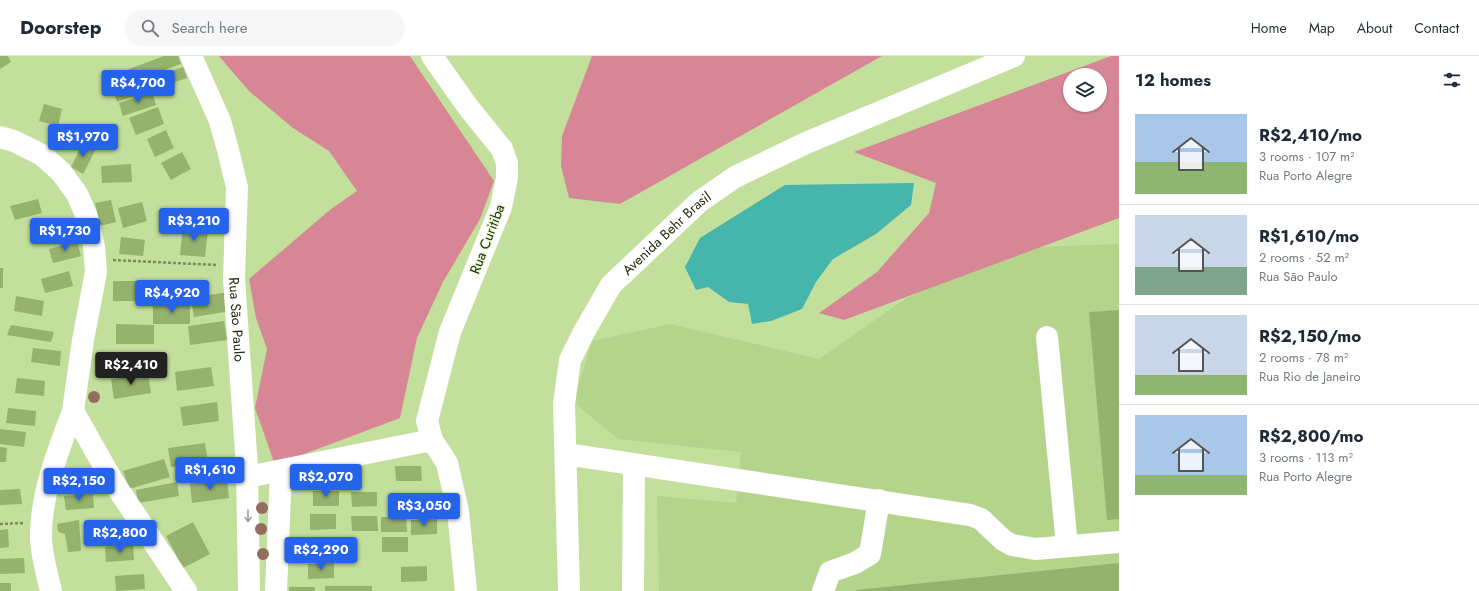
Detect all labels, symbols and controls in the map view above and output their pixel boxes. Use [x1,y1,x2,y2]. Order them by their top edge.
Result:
search box [125,10,405,46]
text: Doorstep [20,14,101,41]
icon: search [139,17,161,39]
text: Search here [171,17,247,39]
text: Home [1251,18,1287,38]
text: Map [1309,18,1335,38]
text: About [1357,18,1392,38]
text: Contact [1414,18,1459,38]
map controls [1063,68,1107,112]
button: layers [1063,68,1107,112]
text: 12 homes [1135,68,1211,92]
icon: filters [1441,69,1463,91]
pin: R$4,700 [101,70,175,104]
text: R$4,700 [111,73,165,92]
text: R$2,410/mo [1259,123,1362,147]
pin: R$1,970 [46,124,120,158]
text: R$1,970 [57,127,109,146]
icon: home [1167,130,1215,178]
text: 3 rooms · 107 m² [1259,147,1355,166]
text: Rua Porto Alegre [1259,166,1352,185]
street label: Avenida Behr Brasil [618,187,715,280]
street label: Rua Curitiba [465,201,509,277]
pin: R$3,210 [157,208,231,242]
text: R$3,210 [168,211,220,230]
pin: R$1,730 [28,218,102,252]
text: R$1,730 [39,221,91,240]
text: R$1,610/mo [1259,224,1359,248]
icon: home [1167,231,1215,279]
text: 2 rooms · 52 m² [1259,248,1349,267]
text: Rua São Paulo [1259,267,1338,286]
street label: Rua São Paulo [224,277,250,363]
pin: R$4,920 [135,280,209,314]
text: R$4,920 [144,283,200,302]
text: R$2,150/mo [1259,324,1361,348]
icon: home [1167,331,1215,379]
text: 2 rooms · 78 m² [1259,348,1348,367]
pin: R$2,410 [94,352,168,386]
text: R$2,410 [104,355,158,374]
text: Rua Rio de Janeiro [1259,367,1361,386]
text: R$2,800/mo [1259,424,1364,448]
icon: home [1167,431,1215,479]
text: 3 rooms · 113 m² [1259,448,1353,467]
pin: R$1,610 [173,457,247,491]
text: R$1,610 [184,460,236,479]
pin: R$2,070 [289,464,363,498]
text: R$2,070 [299,467,353,486]
text: Rua Porto Alegre [1259,467,1352,486]
pin: R$2,150 [42,468,116,502]
text: R$2,150 [53,471,105,490]
pin: R$3,050 [387,493,461,527]
text: R$3,050 [397,496,451,515]
one-way arrow [244,509,252,522]
pin: R$2,800 [83,520,157,554]
text: R$2,800 [93,523,147,542]
pin: R$2,290 [284,537,358,571]
text: R$2,290 [293,540,349,559]

